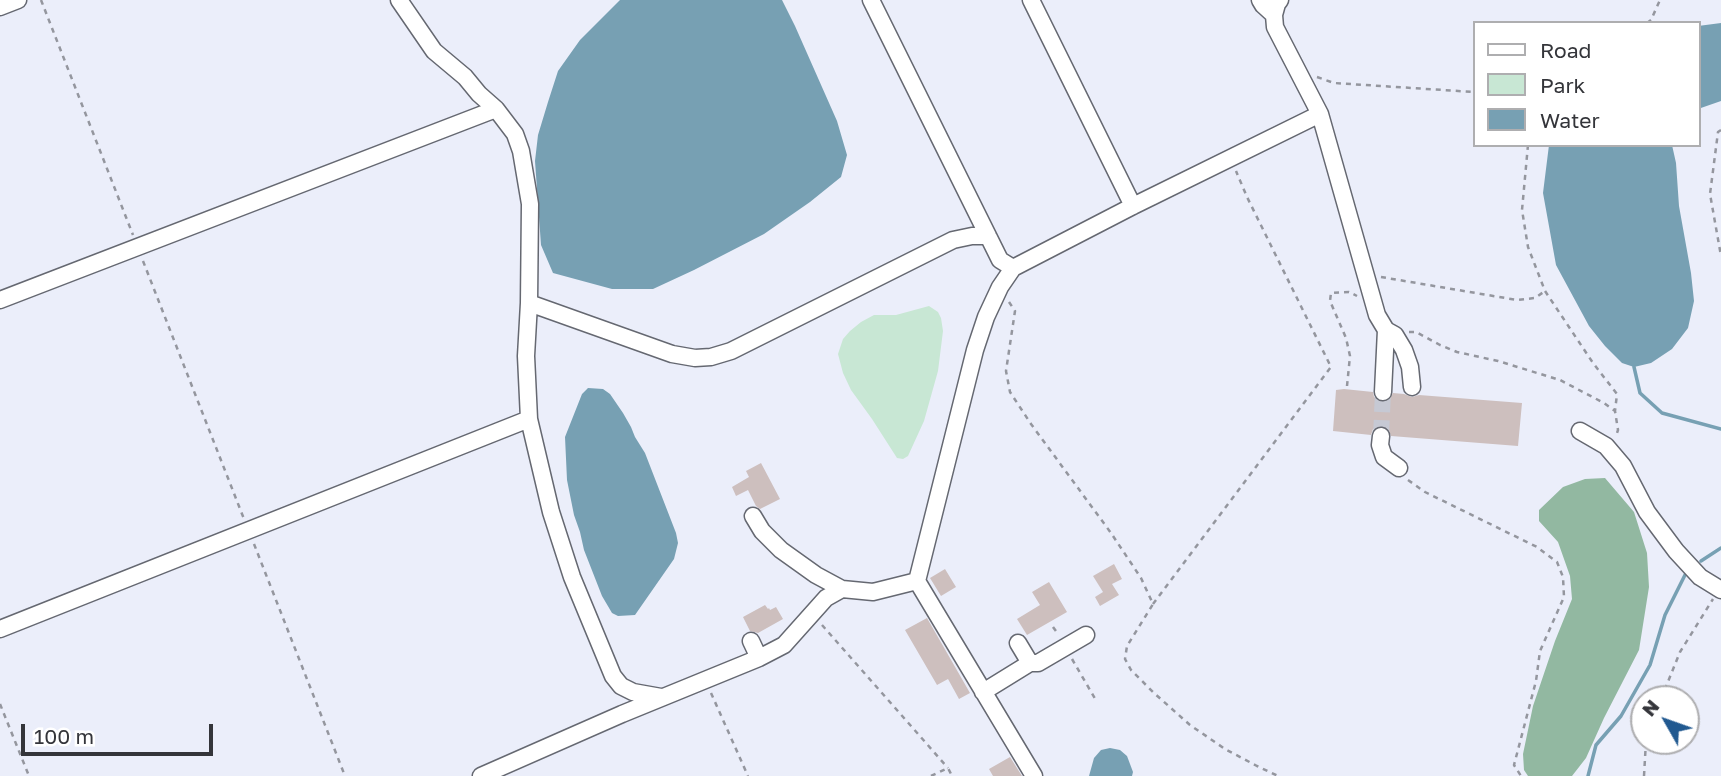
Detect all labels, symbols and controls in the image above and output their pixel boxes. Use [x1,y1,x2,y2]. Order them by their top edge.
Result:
legend [1472,21,1700,147]
text: Road [1540,37,1591,63]
text: Park [1540,72,1585,98]
text: Water [1540,107,1600,133]
north arrow [1630,685,1700,755]
text: N [1637,695,1664,720]
scale bar [24,710,217,754]
text: 100 m [34,723,94,749]

